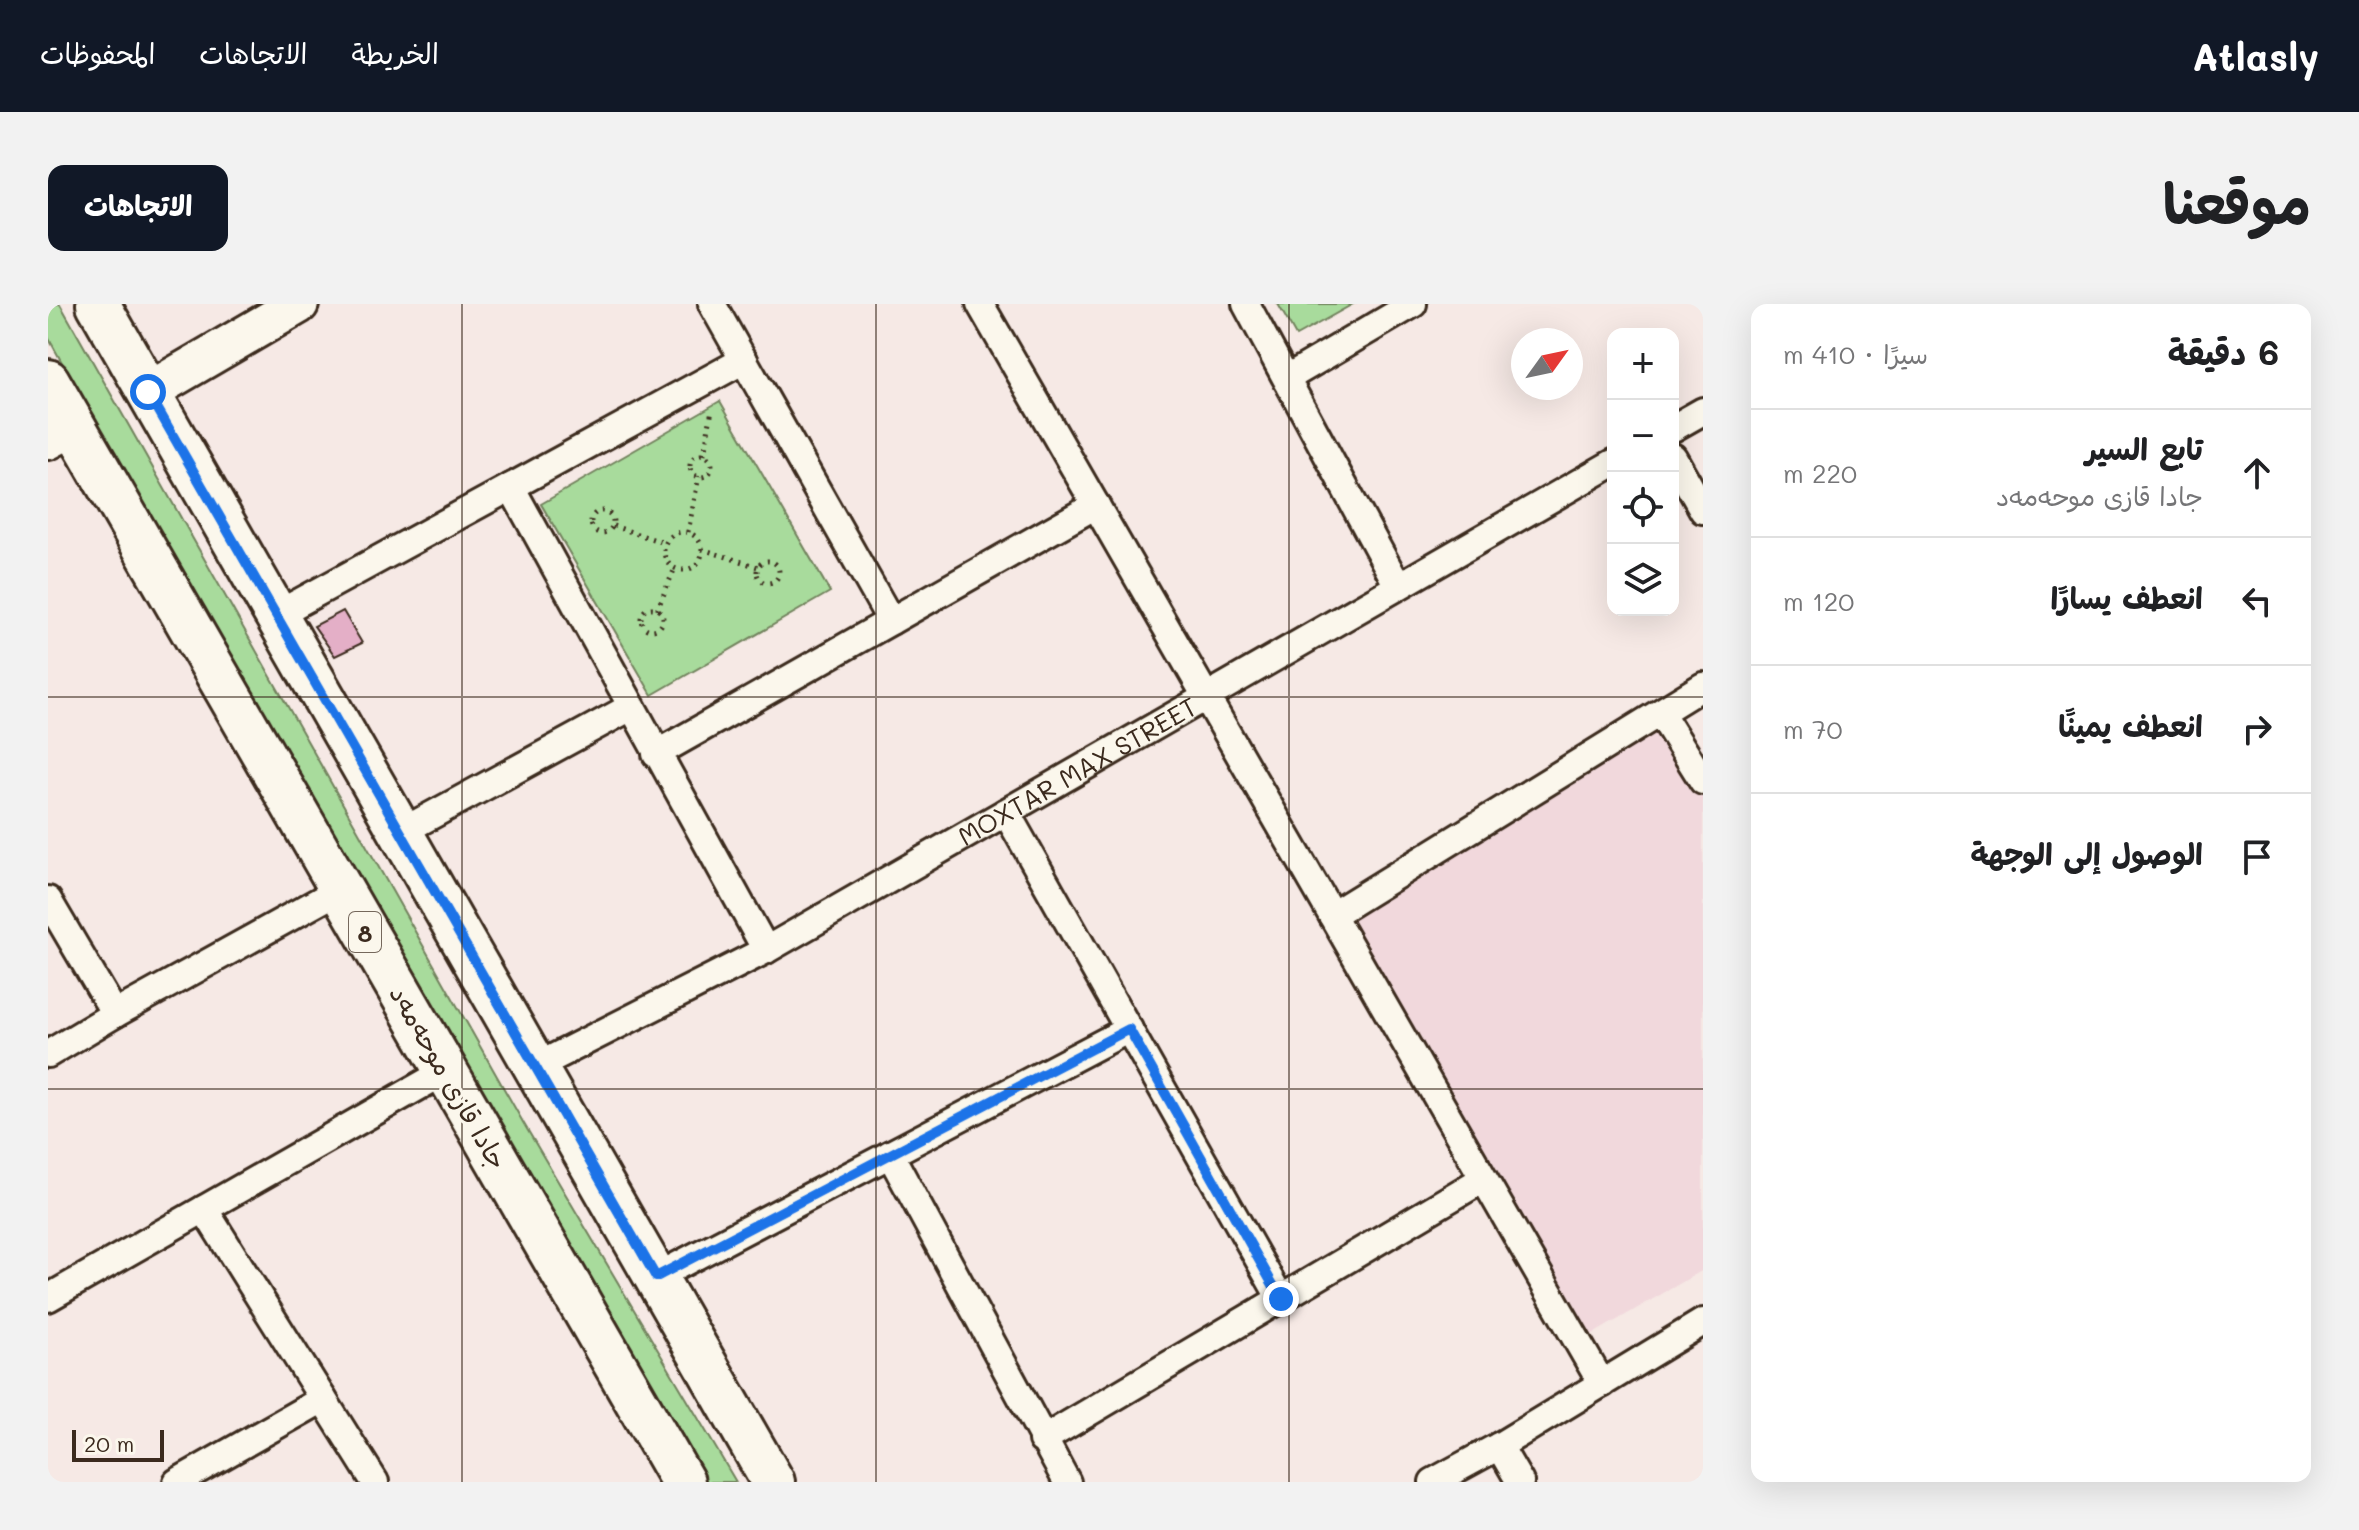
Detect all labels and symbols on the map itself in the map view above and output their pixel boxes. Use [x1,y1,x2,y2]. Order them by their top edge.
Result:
north arrow [1511,328,1583,400]
route start [130,374,166,410]
street label: MOXTAR MAX STREET [952,689,1203,853]
road number: 8 [349,912,381,952]
street label: جادا قازی موحەمەد [382,979,516,1175]
route end [1263,1281,1299,1317]
scale bar [72,1426,164,1462]

